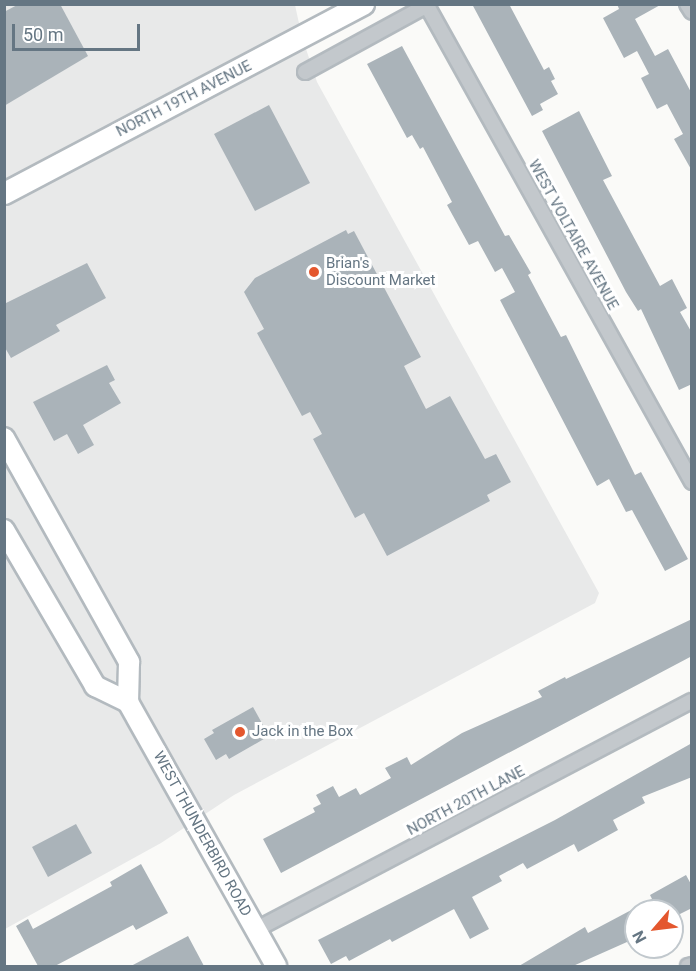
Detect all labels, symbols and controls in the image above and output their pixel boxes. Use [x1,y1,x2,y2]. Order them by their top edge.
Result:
scale bar [15,12,142,50]
text: 50 m [23,24,63,45]
street label: NORTH 19TH AVENUE [113,57,255,141]
street label: WEST VOLTAIRE AVENUE [524,157,622,313]
place label: Brian's Discount Market [326,254,435,289]
marker: Brian's Discount Market [307,265,321,279]
place label: Jack in the Box [252,723,353,741]
marker: Jack in the Box [233,725,247,739]
street label: WEST THUNDERBIRD ROAD [149,748,255,920]
street label: NORTH 20TH LANE [404,762,528,840]
north arrow [624,899,684,959]
text: N [628,927,650,946]

